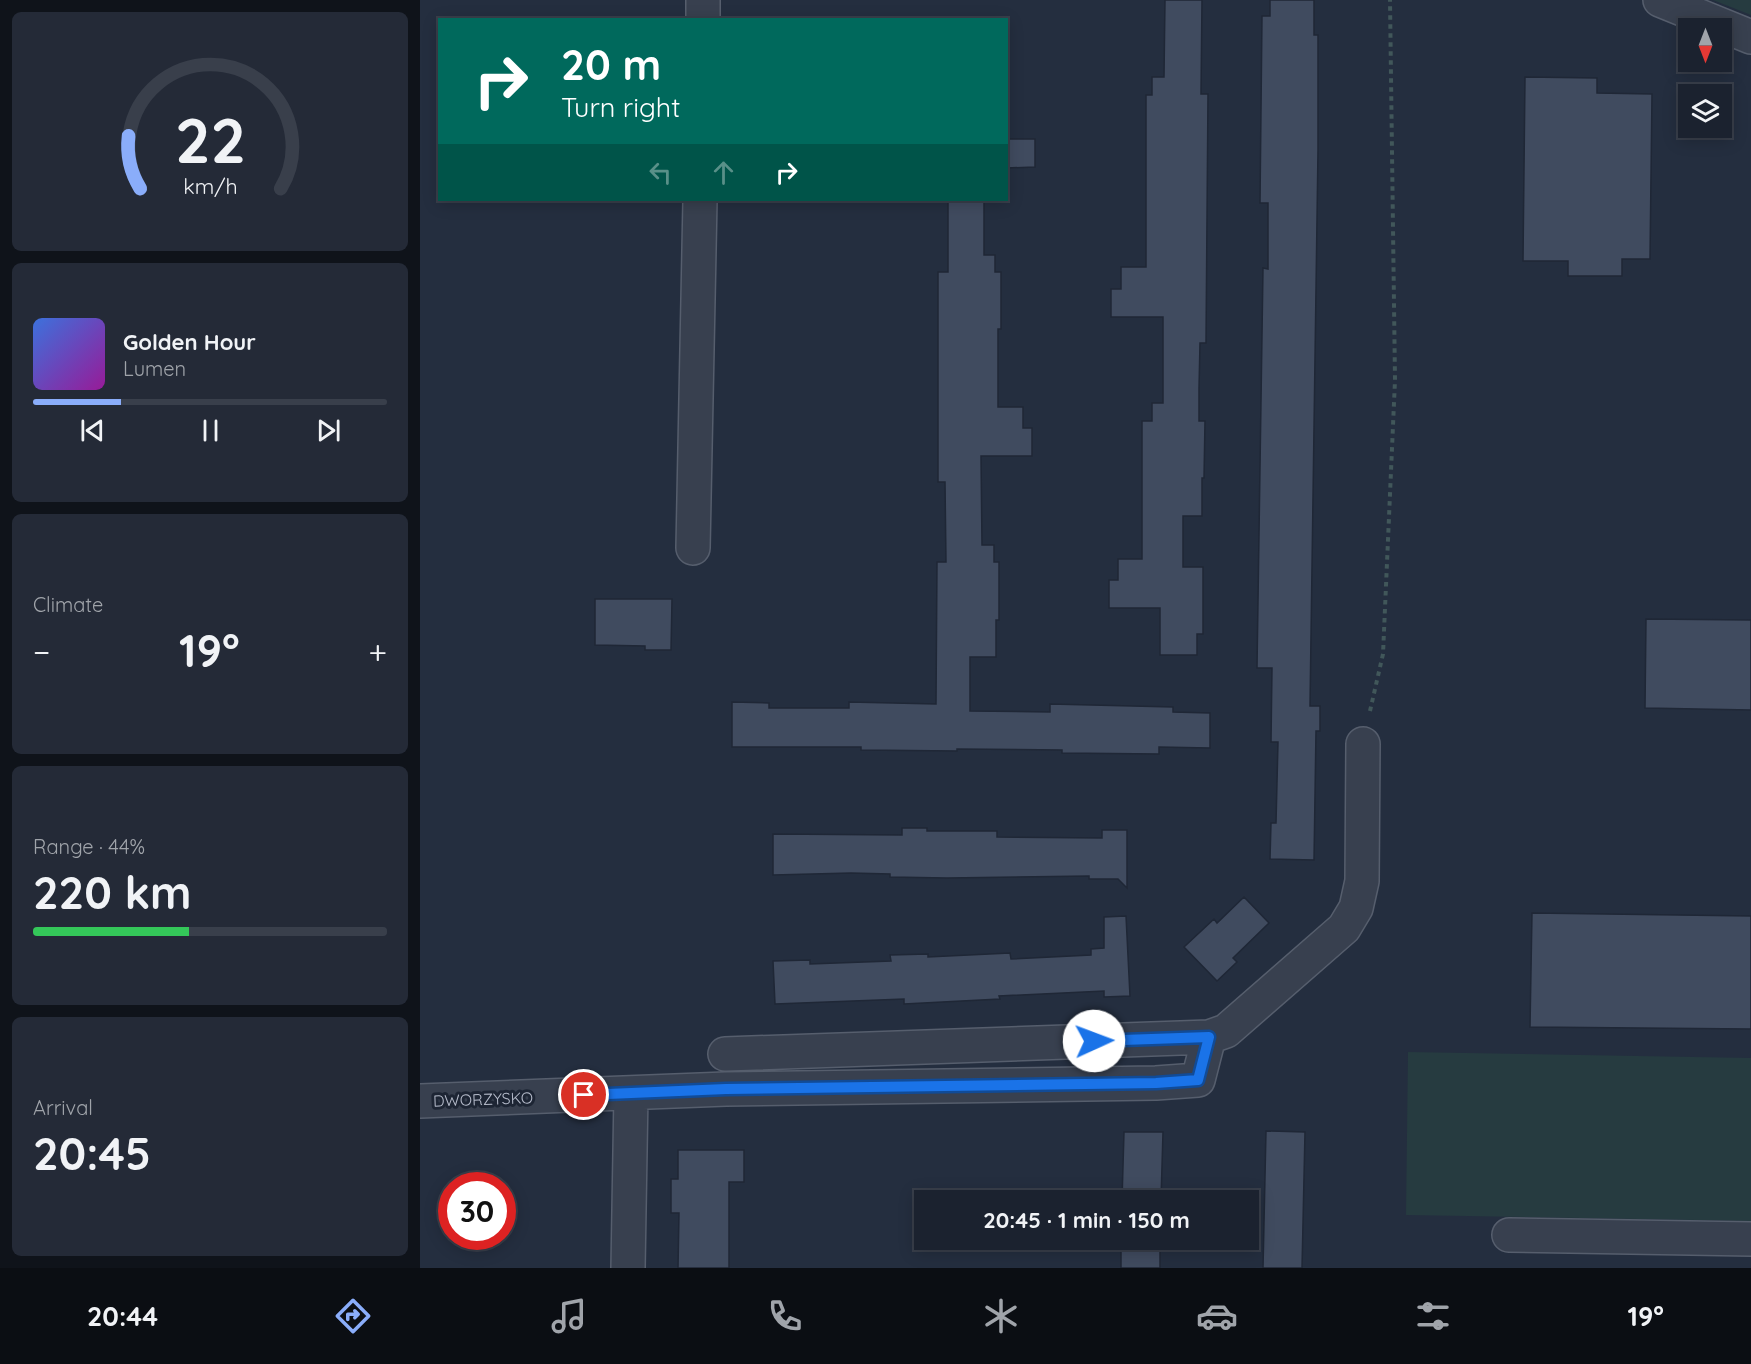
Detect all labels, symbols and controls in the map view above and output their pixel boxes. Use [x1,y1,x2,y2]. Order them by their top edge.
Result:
north arrow [1678,18,1732,72]
map controls [1678,18,1732,138]
text: 20 m [561,38,661,91]
icon: right [462,42,540,120]
button: layers [1678,84,1732,138]
text: Turn right [561,90,680,124]
text: 22 [174,101,246,179]
icon: left [644,156,677,189]
icon: ahead [707,156,740,189]
icon: right [770,156,803,189]
text: km/h [183,173,237,199]
text: Golden Hour [123,328,256,356]
text: Lumen [123,356,186,381]
icon: previous [76,414,109,447]
icon: pause [194,414,227,447]
icon: next [312,414,345,447]
text: Climate [33,592,103,617]
text: 19° [179,622,240,678]
text: − [33,631,50,672]
text: + [368,631,387,672]
text: Range · 44% [33,834,145,859]
text: 220 km [33,864,192,920]
position arrow [1062,1009,1126,1073]
pin [558,1069,609,1120]
icon: arrive [567,1078,600,1111]
street label: DWORZYSKO [433,1087,533,1111]
text: Arrival [33,1095,93,1120]
text: 20:45 [33,1125,151,1181]
speed limit sign: 30 [438,1172,516,1250]
text: 20:45 · 1 min · 150 m [983,1206,1190,1234]
icon: directions [332,1295,374,1337]
icon: music [548,1295,590,1337]
icon: phone [764,1295,806,1337]
icon: climate [980,1295,1022,1337]
icon: car [1196,1295,1238,1337]
icon: filters [1412,1295,1454,1337]
text: 20:44 [87,1299,158,1333]
text: 19° [1627,1299,1664,1333]

